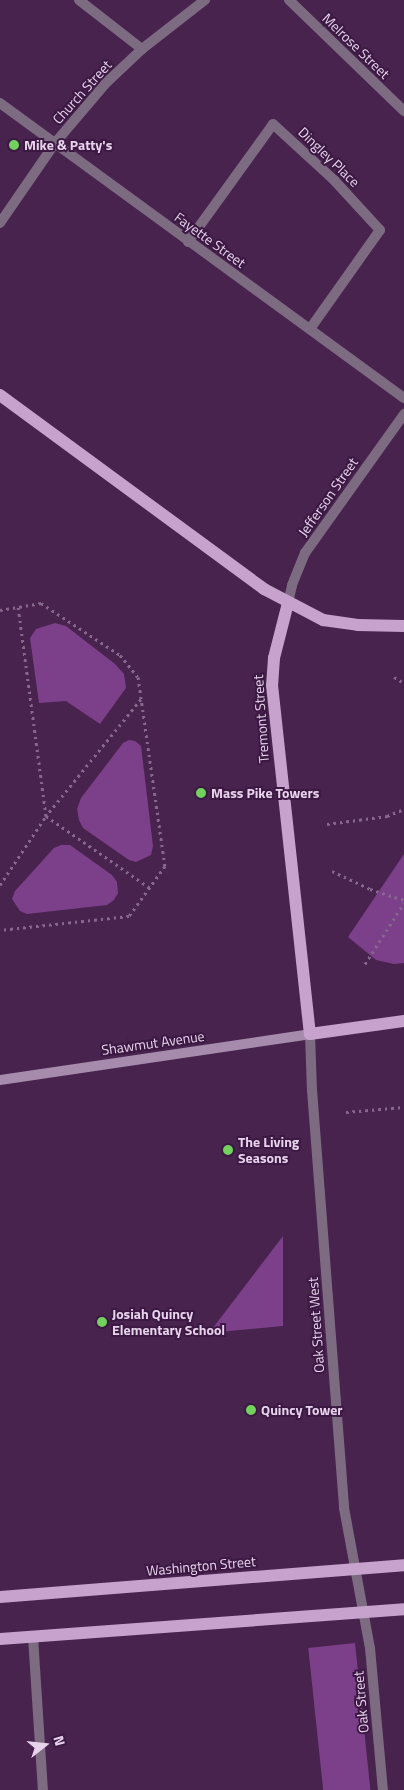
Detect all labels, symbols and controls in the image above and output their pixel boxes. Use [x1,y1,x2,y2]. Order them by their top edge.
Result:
street label: Melrose Street [319,10,393,82]
street label: Church Street [49,57,115,127]
street label: Dingley Place [295,124,363,190]
place label: Mike & Patty's [24,137,112,153]
marker: Mike & Patty's [8,139,20,151]
street label: Fayette Street [171,209,249,271]
street label: Jefferson Street [295,454,361,540]
street label: Tremont Street [250,674,272,764]
place label: Mass Pike Towers [211,785,319,801]
marker: Mass Pike Towers [195,787,207,799]
street label: Shawmut Avenue [100,1027,206,1059]
place label: The Living Seasons [238,1134,299,1166]
marker: The Living Seasons [222,1144,234,1156]
street label: Oak Street West [304,1277,328,1373]
place label: Josiah Quincy Elementary School [112,1306,225,1338]
marker: Josiah Quincy Elementary School [96,1316,108,1328]
place label: Quincy Tower [261,1402,343,1418]
marker: Quincy Tower [245,1404,257,1416]
street label: Washington Street [145,1553,257,1579]
street label: Oak Street [350,1670,372,1734]
north arrow [20,1720,70,1770]
text: N [48,1733,71,1748]

